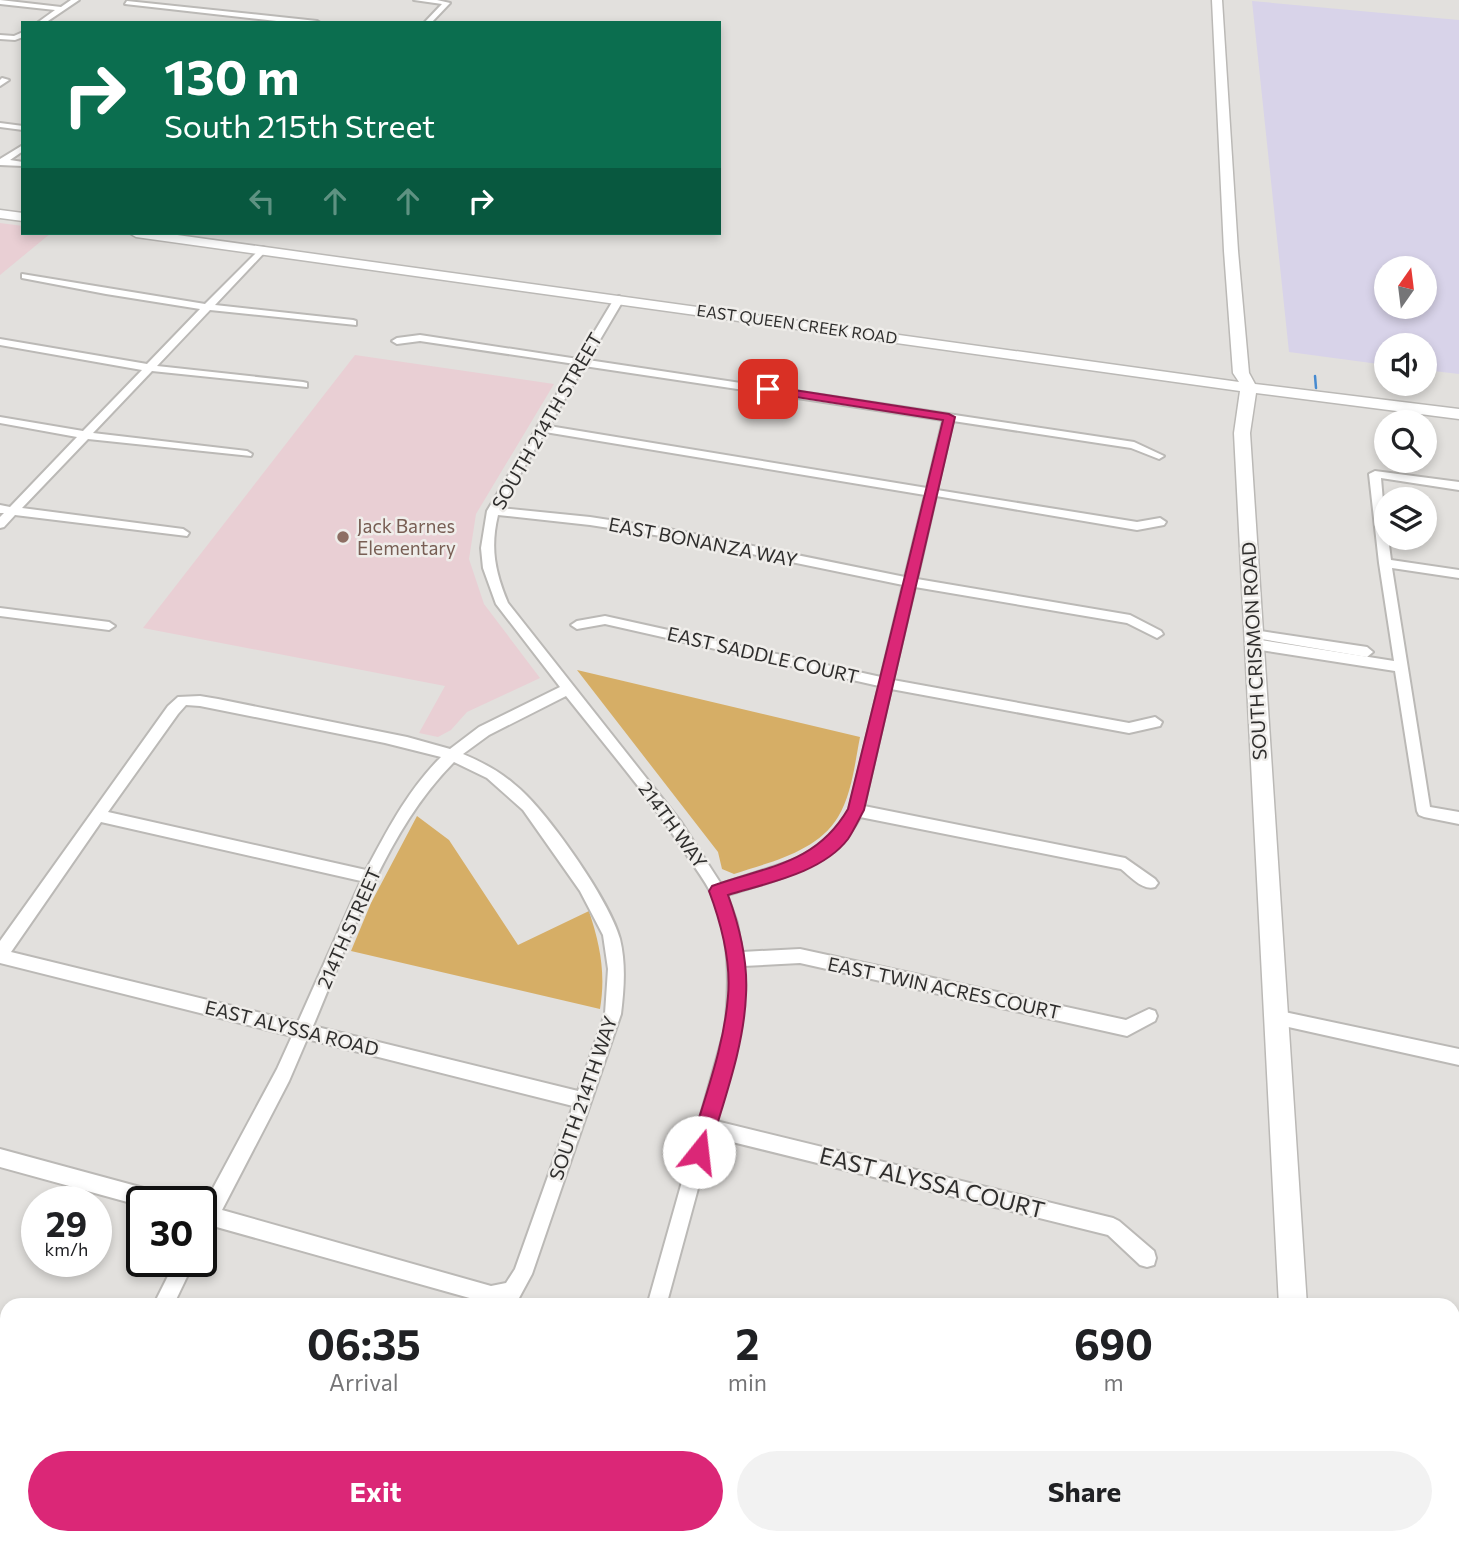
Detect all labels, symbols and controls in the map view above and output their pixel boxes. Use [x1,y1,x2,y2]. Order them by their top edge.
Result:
text: 130 m [164,45,299,105]
icon: right [49,49,140,140]
text: South 215th Street [164,105,435,145]
icon: left [243,182,281,220]
icon: ahead [316,182,354,220]
icon: ahead [389,182,427,220]
icon: right [462,182,500,220]
north arrow [1374,256,1437,318]
map controls [1374,256,1437,550]
street label: EAST QUEEN CREEK ROAD [696,300,899,347]
street label: SOUTH 214TH STREET [486,328,607,513]
button: sound [1374,333,1437,396]
pin [738,359,798,419]
icon: arrive [749,370,787,408]
button: search [1374,410,1437,473]
button: layers [1374,487,1437,550]
street label: EAST BONANZA WAY [607,512,800,571]
place label: Jack Barnes Elementary [357,514,456,559]
marker: Jack Barnes Elementary [335,529,351,545]
street label: SOUTH CRISMON ROAD [1236,541,1271,761]
street label: EAST SADDLE COURT [665,621,861,688]
street label: 214TH WAY [634,777,712,872]
street label: 214TH STREET [312,864,385,992]
street label: EAST TWIN ACRES COURT [826,952,1063,1023]
street label: EAST ALYSSA ROAD [203,995,382,1060]
street label: SOUTH 214TH WAY [544,1013,621,1183]
position arrow [662,1115,736,1189]
street label: EAST ALYSSA COURT [817,1140,1048,1224]
speed limit sign: 30 [126,1186,217,1277]
text: 29 [46,1201,87,1244]
text: km/h [45,1238,88,1260]
text: 06:35 [307,1317,421,1369]
text: 2 [735,1317,759,1369]
text: 690 [1074,1317,1153,1369]
text: Arrival [329,1368,399,1396]
text: min [728,1368,767,1396]
text: m [1103,1368,1124,1396]
button: Exit [28,1451,723,1531]
button: Share [737,1451,1432,1531]

